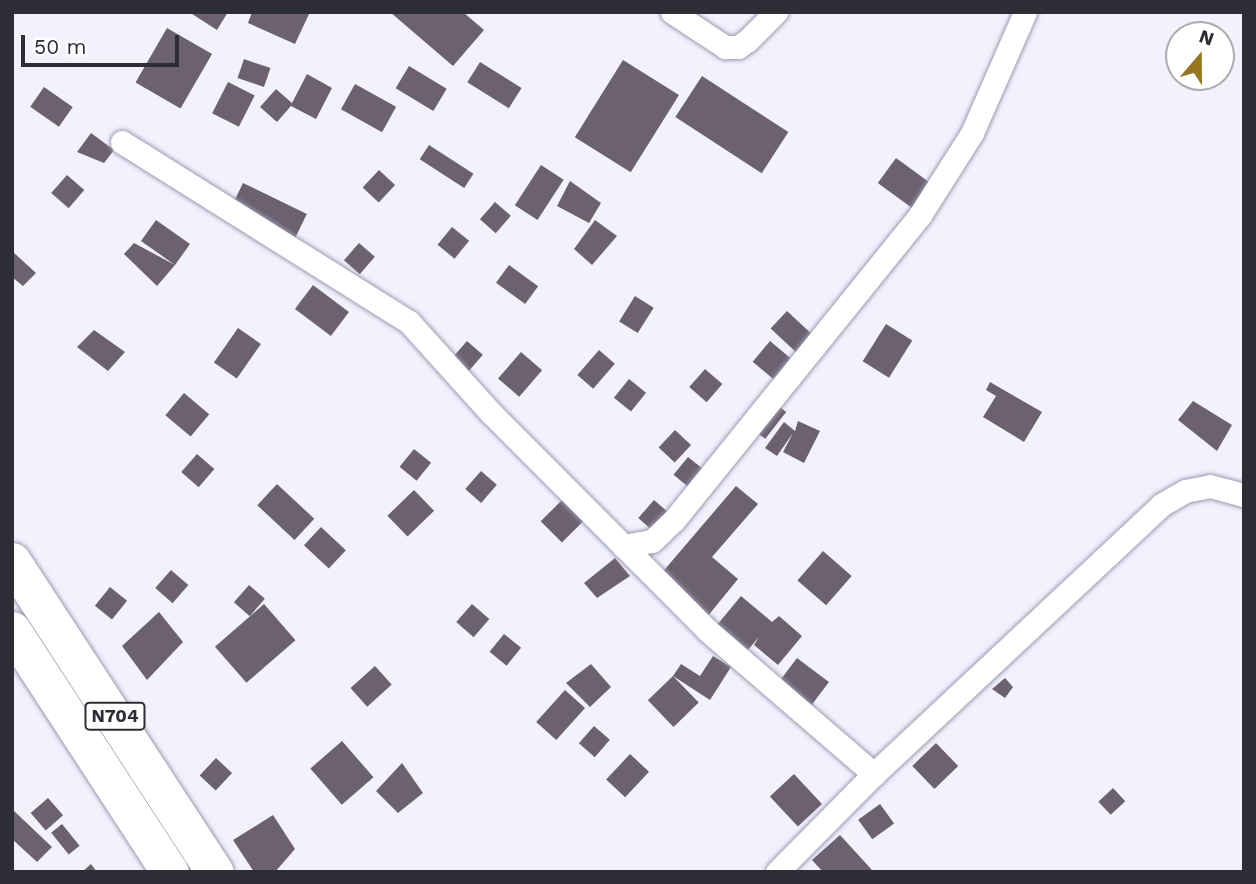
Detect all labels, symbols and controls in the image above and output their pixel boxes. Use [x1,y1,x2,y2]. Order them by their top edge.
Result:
scale bar [24,21,182,65]
north arrow [1165,21,1235,91]
text: N [1196,24,1217,51]
text: 50 m [34,34,86,59]
road number: N704 [83,702,146,730]

